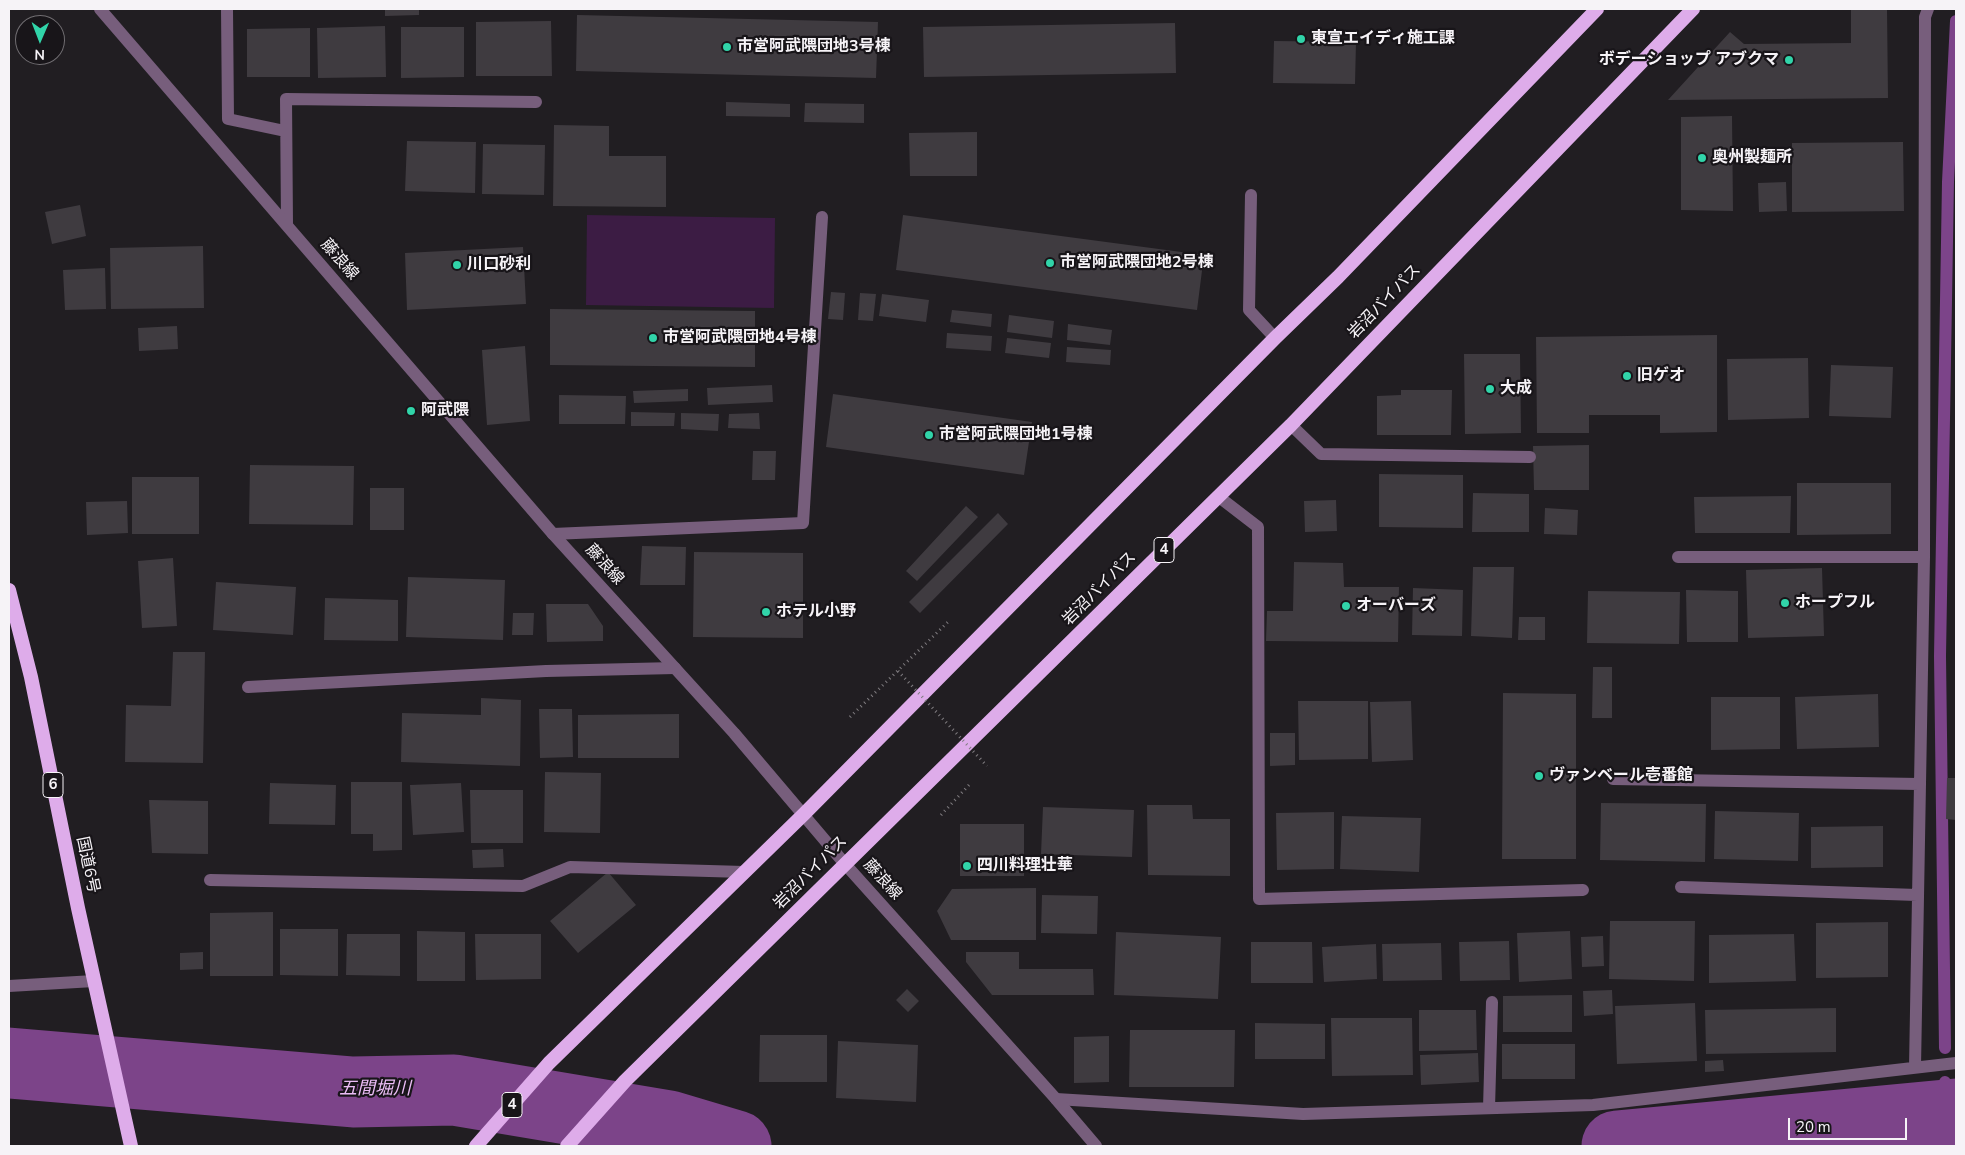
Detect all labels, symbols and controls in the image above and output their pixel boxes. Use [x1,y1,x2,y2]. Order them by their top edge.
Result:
north arrow [15,15,65,65]
place label: 東宣エイディ施工課 [1311,29,1455,49]
marker: 東宣エイディ施工課 [1295,33,1307,45]
place label: 市営阿武隈団地3号棟 [737,37,891,57]
marker: 市営阿武隈団地3号棟 [721,41,733,53]
text: N [34,45,45,64]
place label: ボデーショップ アブクマ [1599,50,1779,70]
marker: ボデーショップ アブクマ [1783,54,1795,66]
place label: 奥州製麺所 [1712,148,1792,168]
marker: 奥州製麺所 [1696,152,1708,164]
street label: 藤浪線 [316,236,362,284]
place label: 市営阿武隈団地2号棟 [1060,253,1214,273]
place label: 川口砂利 [467,255,531,275]
marker: 市営阿武隈団地2号棟 [1044,257,1056,269]
marker: 川口砂利 [451,259,463,271]
street label: 岩沼バイパス [1345,261,1425,343]
place label: 市営阿武隈団地4号棟 [663,328,817,348]
marker: 市営阿武隈団地4号棟 [647,332,659,344]
place label: 旧ゲオ [1637,366,1685,386]
marker: 旧ゲオ [1621,370,1633,382]
place label: 大成 [1500,379,1532,399]
marker: 大成 [1484,383,1496,395]
place label: 阿武隈 [421,401,469,421]
marker: 阿武隈 [405,405,417,417]
place label: 市営阿武隈団地1号棟 [939,425,1093,445]
marker: 市営阿武隈団地1号棟 [923,429,935,441]
road number: 4 [1154,538,1174,562]
street label: 藤浪線 [581,541,627,589]
street label: 岩沼バイパス [1059,548,1141,630]
place label: ホープフル [1795,593,1875,613]
place label: オーバーズ [1356,596,1436,616]
marker: ホープフル [1779,597,1791,609]
marker: オーバーズ [1340,600,1352,612]
place label: ホテル小野 [776,602,856,622]
marker: ホテル小野 [760,606,772,618]
place label: ヴァンベール壱番館 [1549,766,1693,786]
marker: ヴァンベール壱番館 [1533,770,1545,782]
road number: 6 [43,772,63,798]
street label: 岩沼バイパス [770,832,852,914]
street label: 国道6号 [72,835,102,895]
street label: 藤浪線 [859,856,905,904]
place label: 四川料理壮華 [977,856,1073,876]
marker: 四川料理壮華 [961,860,973,872]
water label: 五間堀川 [339,1079,411,1101]
road number: 4 [502,1092,522,1118]
scale bar [1790,1108,1909,1140]
text: 20 m [1796,1117,1831,1137]

